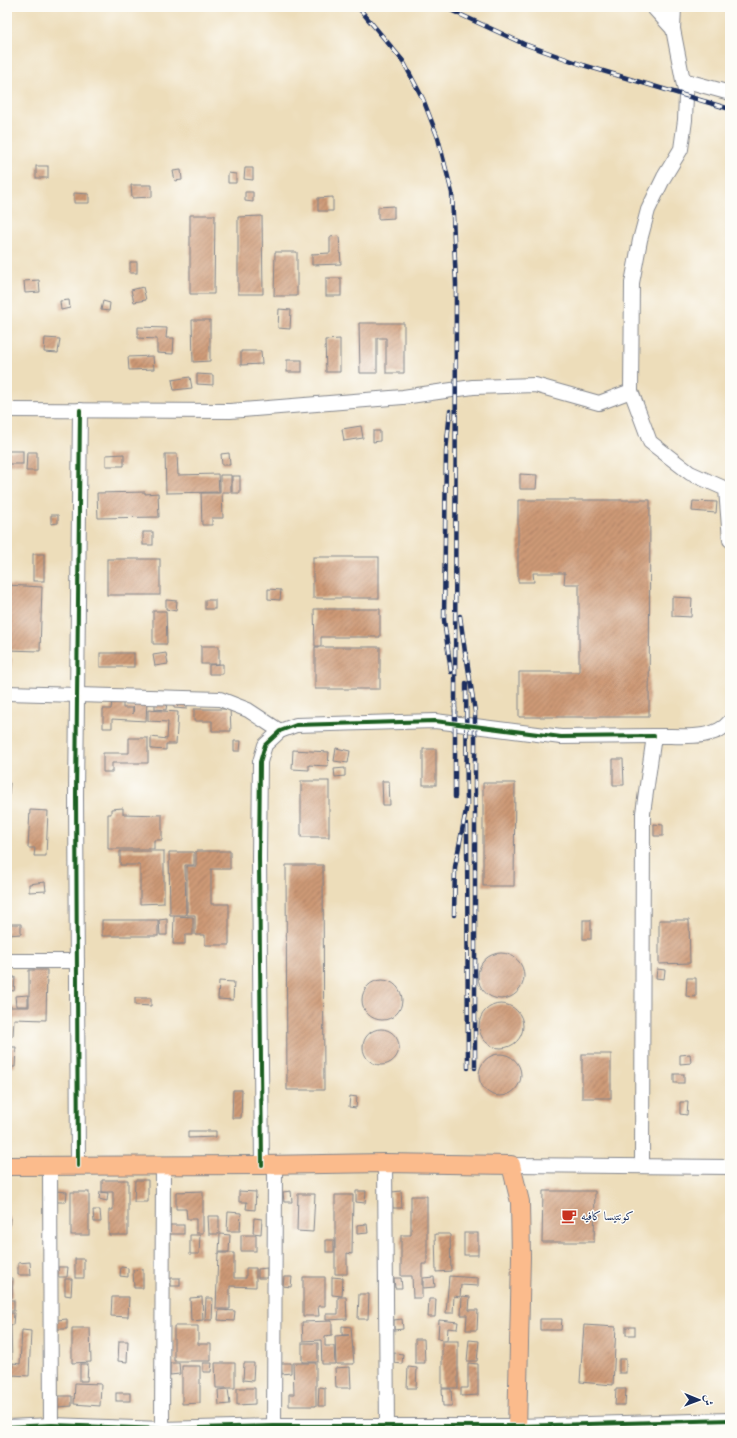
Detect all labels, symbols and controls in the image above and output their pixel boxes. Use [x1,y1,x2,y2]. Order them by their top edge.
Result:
cafe icon: كونتيسا كافيه [560,1207,578,1225]
place label: كونتيسا كافيه [581,1209,634,1224]
north arrow [679,1380,719,1420]
text: ش [702,1395,715,1406]

